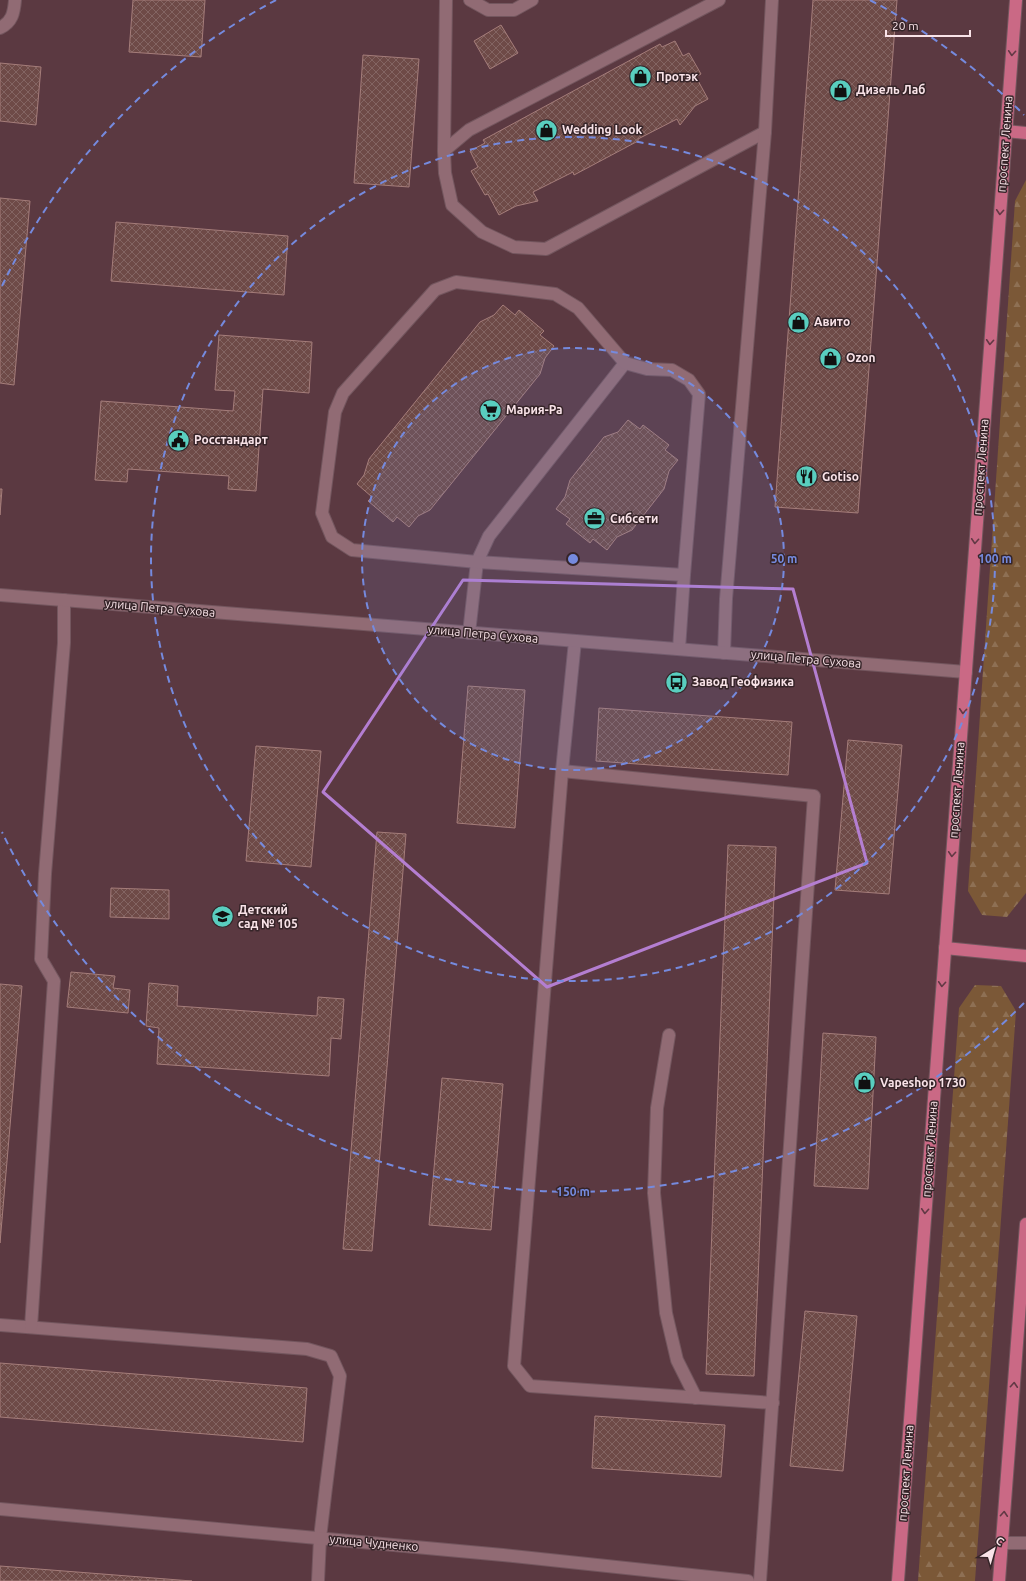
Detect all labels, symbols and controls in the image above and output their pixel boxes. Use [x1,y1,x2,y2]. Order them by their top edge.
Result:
scale bar [886,12,970,38]
text: 20 m [892,19,919,32]
one-way arrow [1007,50,1016,56]
shop icon: Протэк [627,64,653,90]
place label: Протэк [656,70,698,83]
shop icon: Дизель Лаб [827,77,853,103]
place label: Дизель Лаб [856,83,925,96]
street label: проспект Ленина [995,95,1014,193]
shop icon: Wedding Look [534,117,560,143]
place label: Wedding Look [562,123,643,136]
one-way arrow [996,209,1005,215]
shop icon: Авито [786,309,812,335]
place label: Авито [814,315,850,328]
one-way arrow [986,339,995,345]
shop icon: Ozon [818,345,844,371]
place label: Ozon [846,351,875,364]
supermarket icon: Мария-Ра [478,397,504,423]
place label: Мария-Ра [506,403,563,416]
street label: проспект Ленина [971,418,990,516]
public building icon: Росстандарт [166,427,192,453]
place label: Росстандарт [194,433,268,446]
restaurant icon: Gotiso [793,464,819,490]
place label: Gotiso [822,470,859,483]
office icon: Сибсети [582,506,608,532]
place label: Сибсети [610,512,658,525]
one-way arrow [971,538,980,544]
centre of rings [566,552,580,566]
text: 50 m [771,552,797,565]
text: 100 m [978,552,1012,565]
street label: улица Петра Сухова [104,596,216,619]
street label: улица Петра Сухова [427,622,539,645]
street label: улица Петра Сухова [750,647,862,670]
bus stop icon: Завод Геофизика [663,669,689,695]
place label: Завод Геофизика [692,675,794,688]
one-way arrow [958,708,967,714]
street label: проспект Ленина [947,741,966,839]
one-way arrow [947,851,956,857]
place label: Детский сад № 105 [238,903,298,930]
school or university icon: Детский сад № 105 [210,904,236,930]
one-way arrow [938,981,947,987]
shop icon: Vapeshop 1730 [851,1070,877,1096]
place label: Vapeshop 1730 [880,1076,966,1089]
street label: проспект Ленина [920,1100,939,1198]
text: 150 m [556,1185,590,1198]
one-way arrow [921,1208,930,1214]
one-way arrow [1009,1382,1018,1388]
street label: проспект Ленина [896,1424,915,1522]
one-way arrow [1000,1511,1009,1517]
north arrow [974,1529,1014,1569]
street label: улица Чудненко [329,1532,419,1553]
text: С [994,1534,1006,1548]

